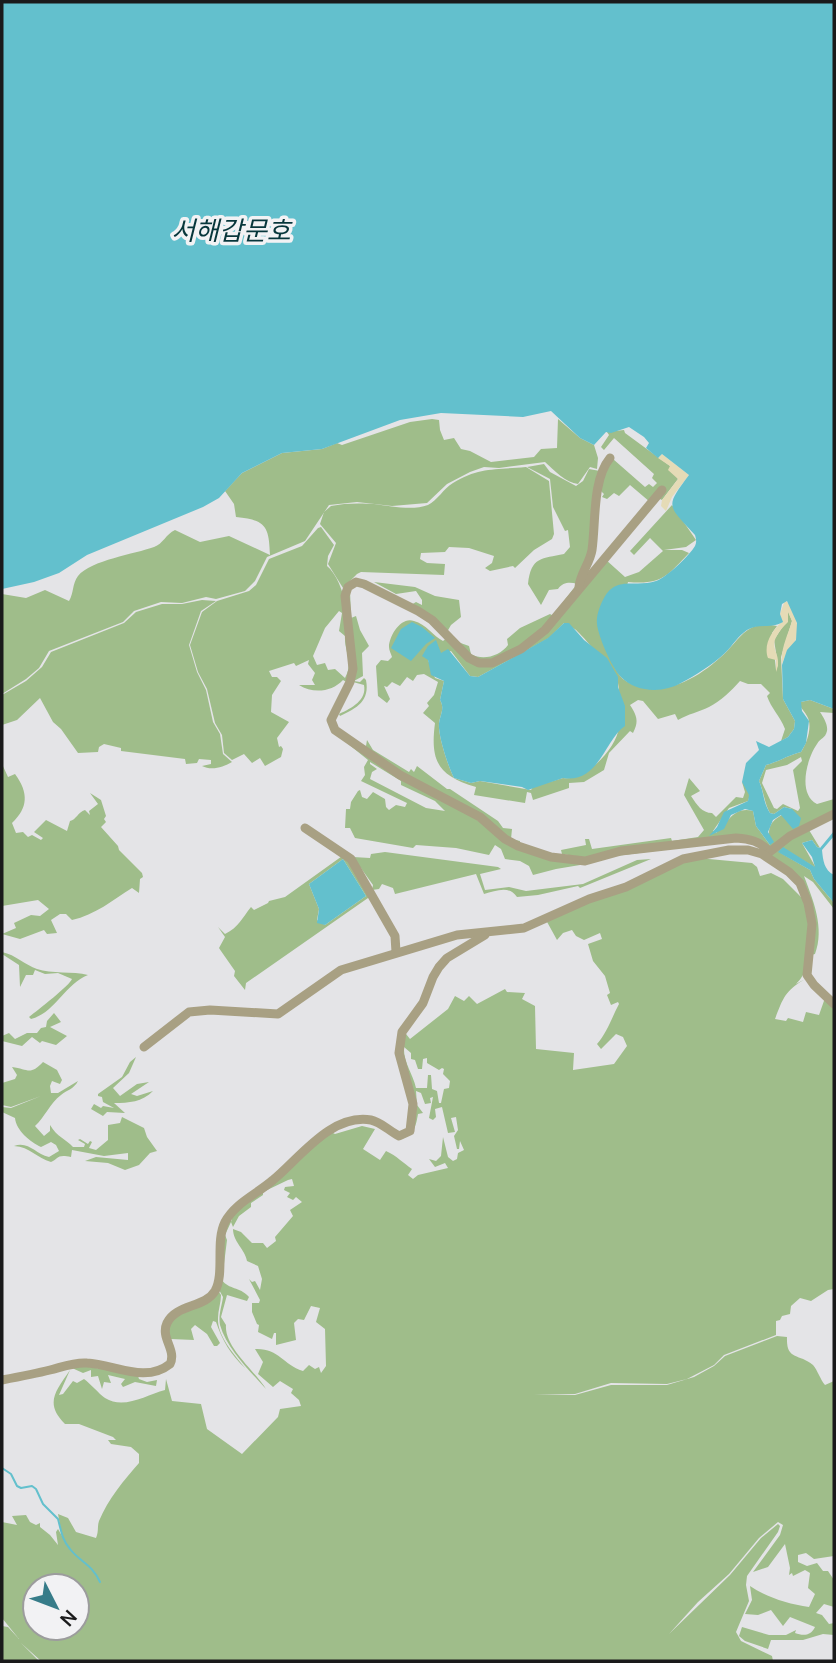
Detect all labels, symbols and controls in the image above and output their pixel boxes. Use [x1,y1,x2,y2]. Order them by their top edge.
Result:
water label: 서해갑문호 [171,212,293,248]
north arrow [21,1572,91,1642]
text: N [54,1605,83,1632]

